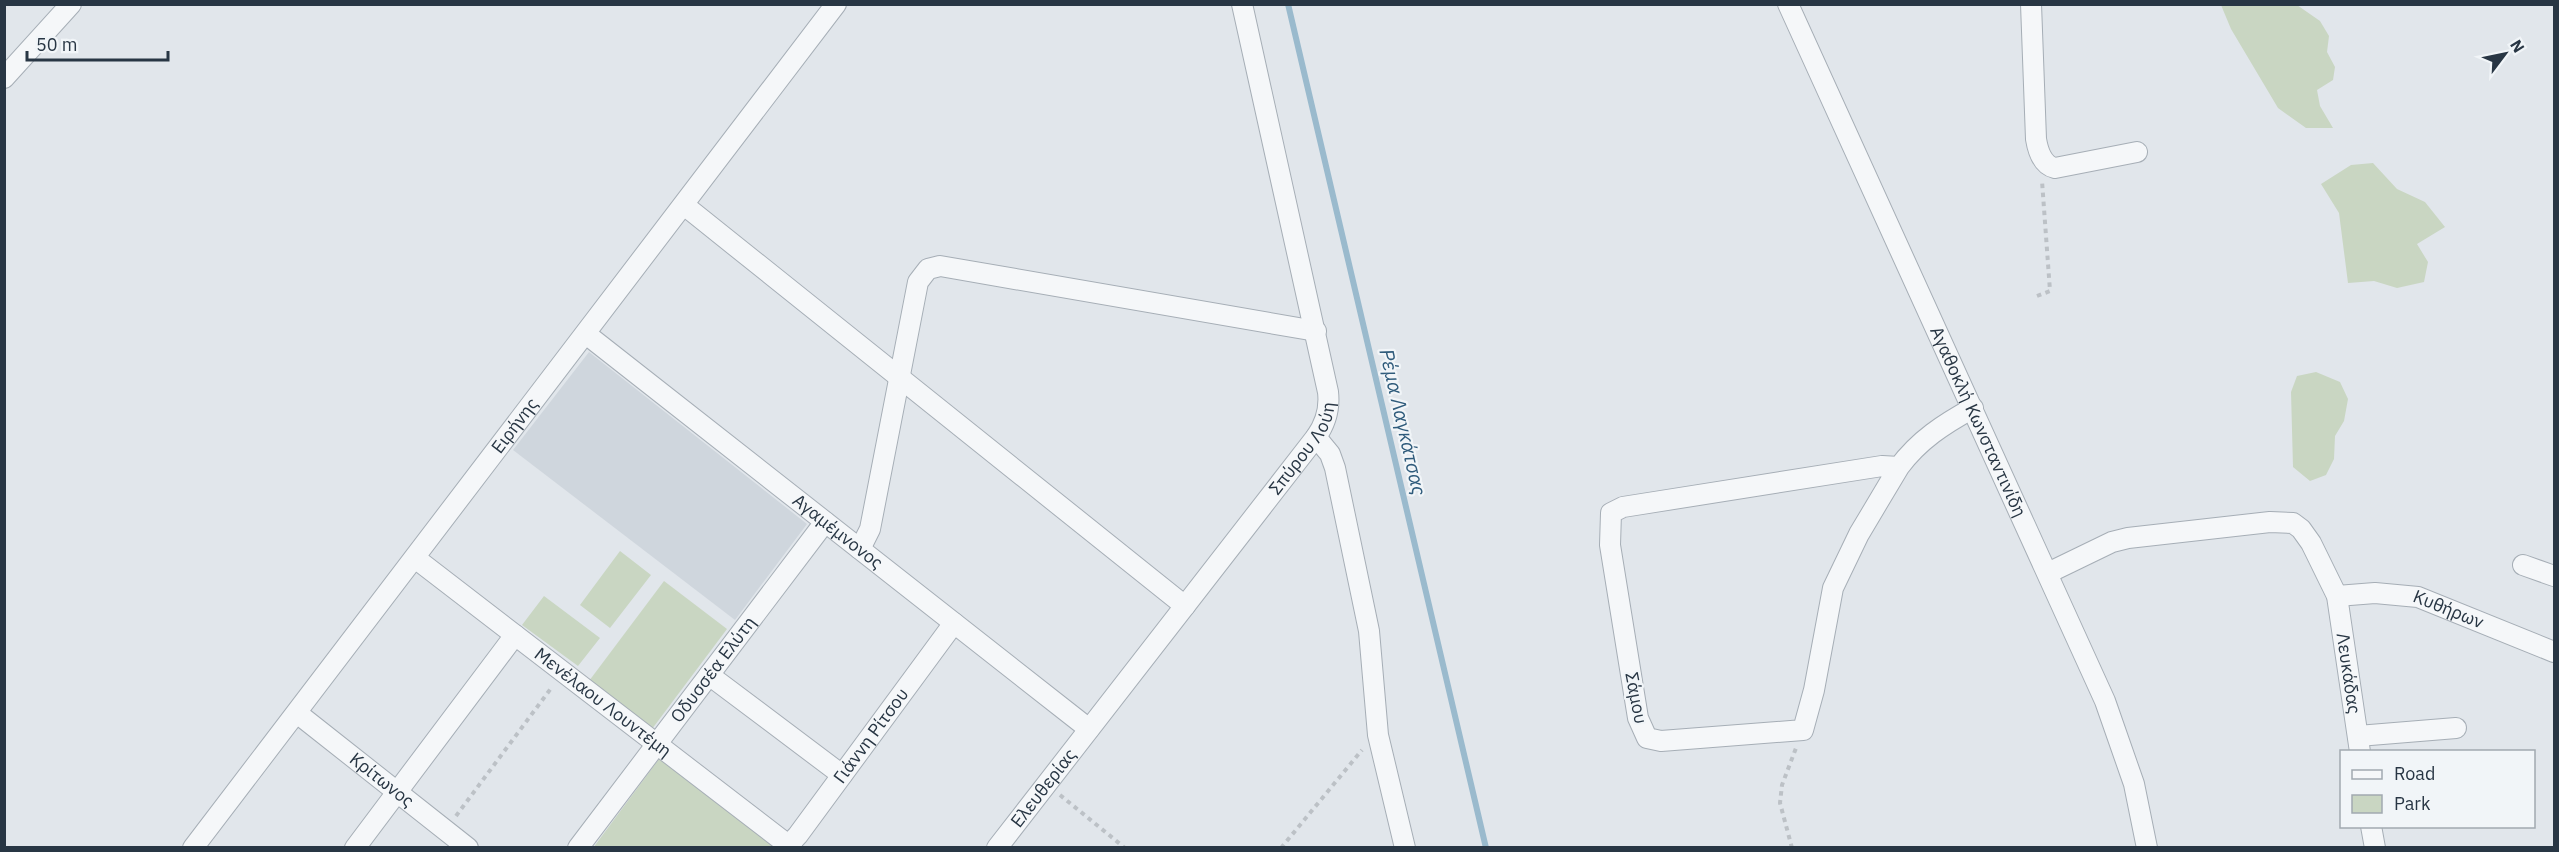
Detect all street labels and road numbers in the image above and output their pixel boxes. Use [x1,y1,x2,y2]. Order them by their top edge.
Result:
street label: Αγαθοκλή Κωνσταντινίδη [1925,323,2032,521]
street label: Ειρήνης [486,393,543,458]
street label: Σπύρου Λούη [1264,401,1340,499]
street label: Αγαμέμνονoς [788,489,888,574]
street label: Κυθήρων [2410,584,2487,633]
street label: Οδυσσέα Ελύτη [665,611,761,727]
street label: Λευκάδας [2332,631,2366,716]
street label: Μενέλαου Λουντέμη [530,642,676,762]
street label: Σάμου [1620,670,1653,726]
street label: Γιάννη Ρίτσου [828,683,913,788]
street label: Ελευθερίας [1005,743,1081,832]
street label: Κρίτωνος [345,747,419,812]

